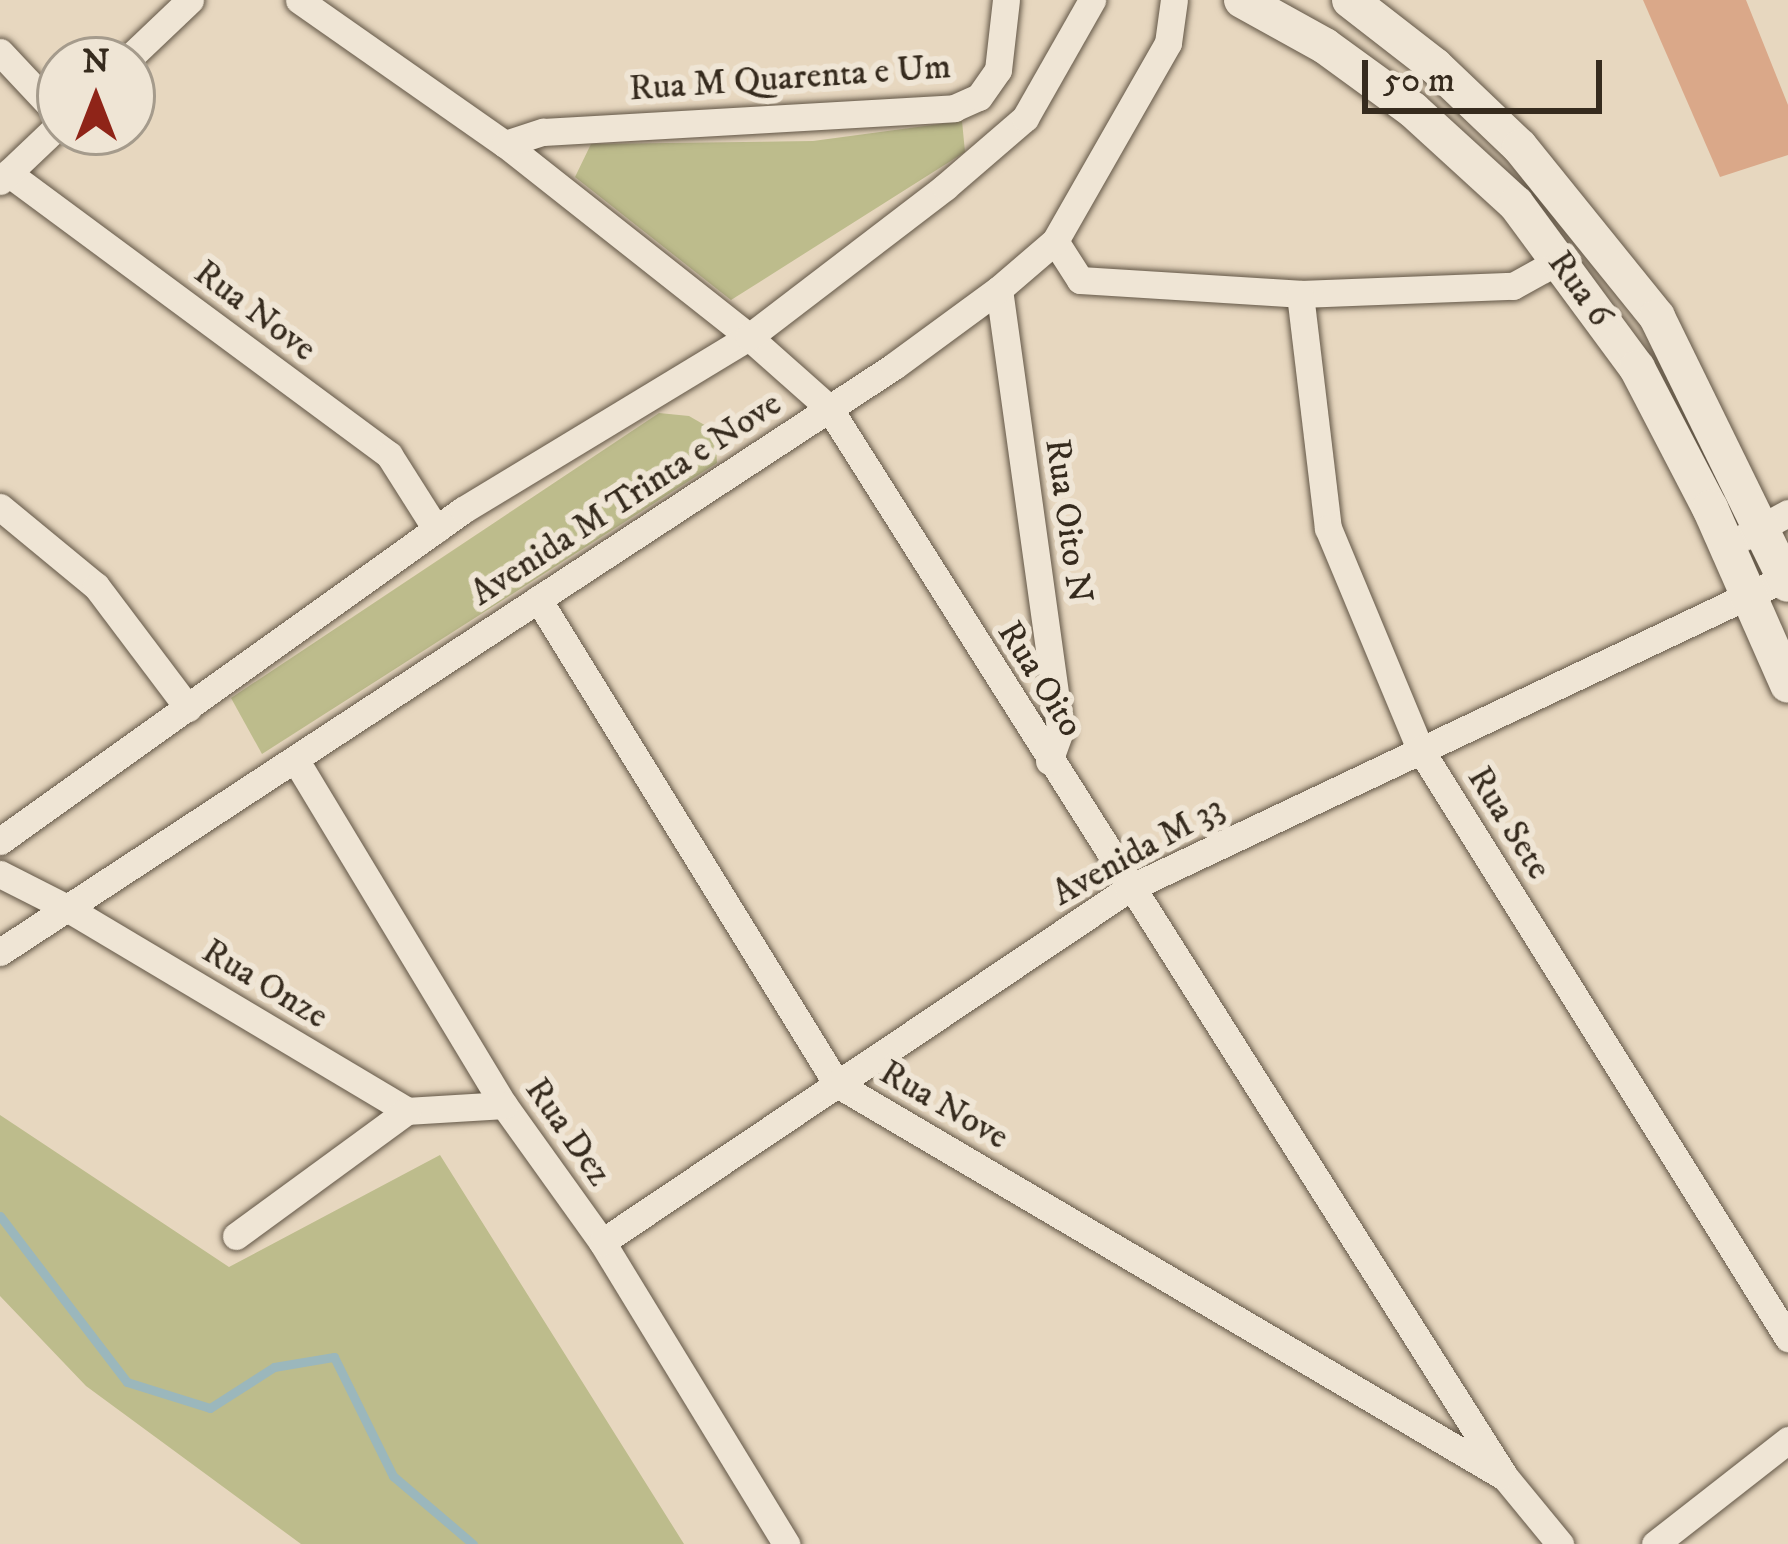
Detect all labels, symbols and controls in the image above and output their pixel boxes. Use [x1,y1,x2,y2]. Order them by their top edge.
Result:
north arrow [36,36,156,156]
scale bar [1368,36,1608,110]
text: N [82,42,110,83]
street label: Rua M Quarenta e Um [628,45,952,111]
text: 50 m [1383,58,1455,103]
street label: Rua 6 [1538,243,1622,335]
street label: Rua Nove [186,251,324,371]
street label: Avenida M Trinta e Nove [463,382,789,616]
street label: Rua Oito N [1035,436,1101,606]
street label: Rua Oito [988,613,1092,745]
street label: Rua Sete [1458,759,1560,887]
street label: Avenida M 33 [1045,786,1231,916]
street label: Rua Onze [194,930,336,1038]
street label: Rua Nove [872,1051,1016,1159]
street label: Rua Dez [515,1070,621,1194]

